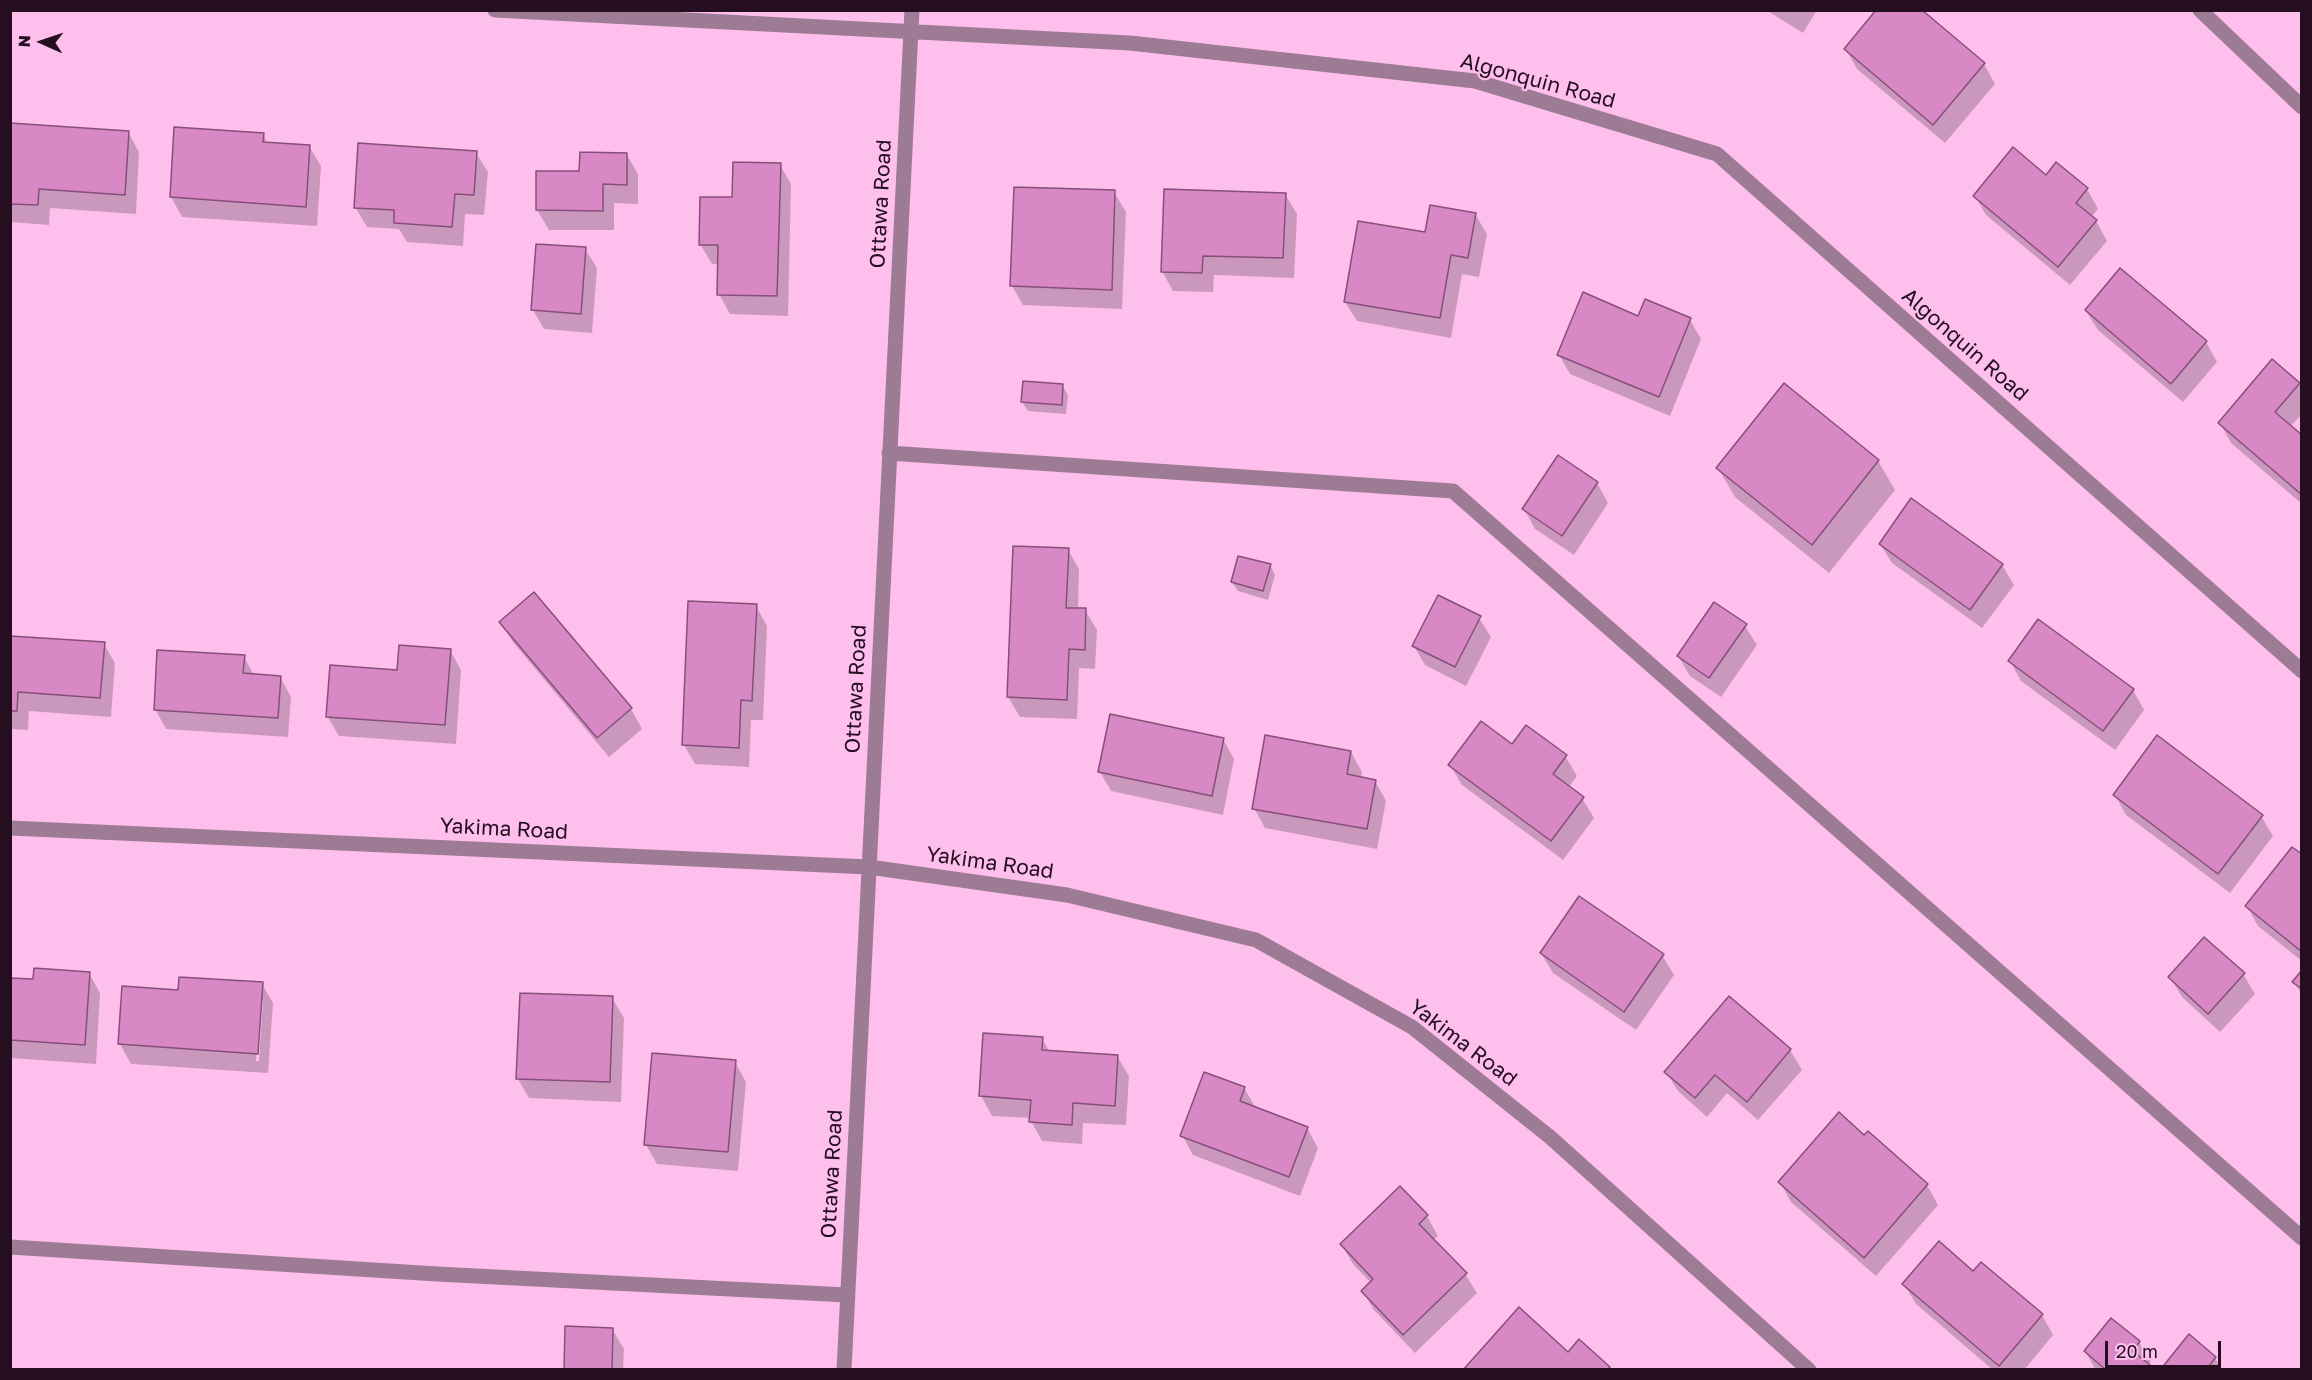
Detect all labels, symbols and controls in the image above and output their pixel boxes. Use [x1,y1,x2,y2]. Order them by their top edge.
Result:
north arrow [12,12,72,72]
text: N [14,34,34,48]
street label: Algonquin Road [1458,48,1618,114]
street label: Ottawa Road [865,139,897,269]
street label: Algonquin Road [1897,283,2033,407]
street label: Ottawa Road [840,624,872,754]
street label: Yakima Road [439,813,569,845]
street label: Yakima Road [925,842,1055,884]
street label: Yakima Road [1404,994,1522,1092]
street label: Ottawa Road [816,1109,848,1239]
scale bar [2108,1329,2224,1367]
text: 20 m [2116,1340,2158,1362]

